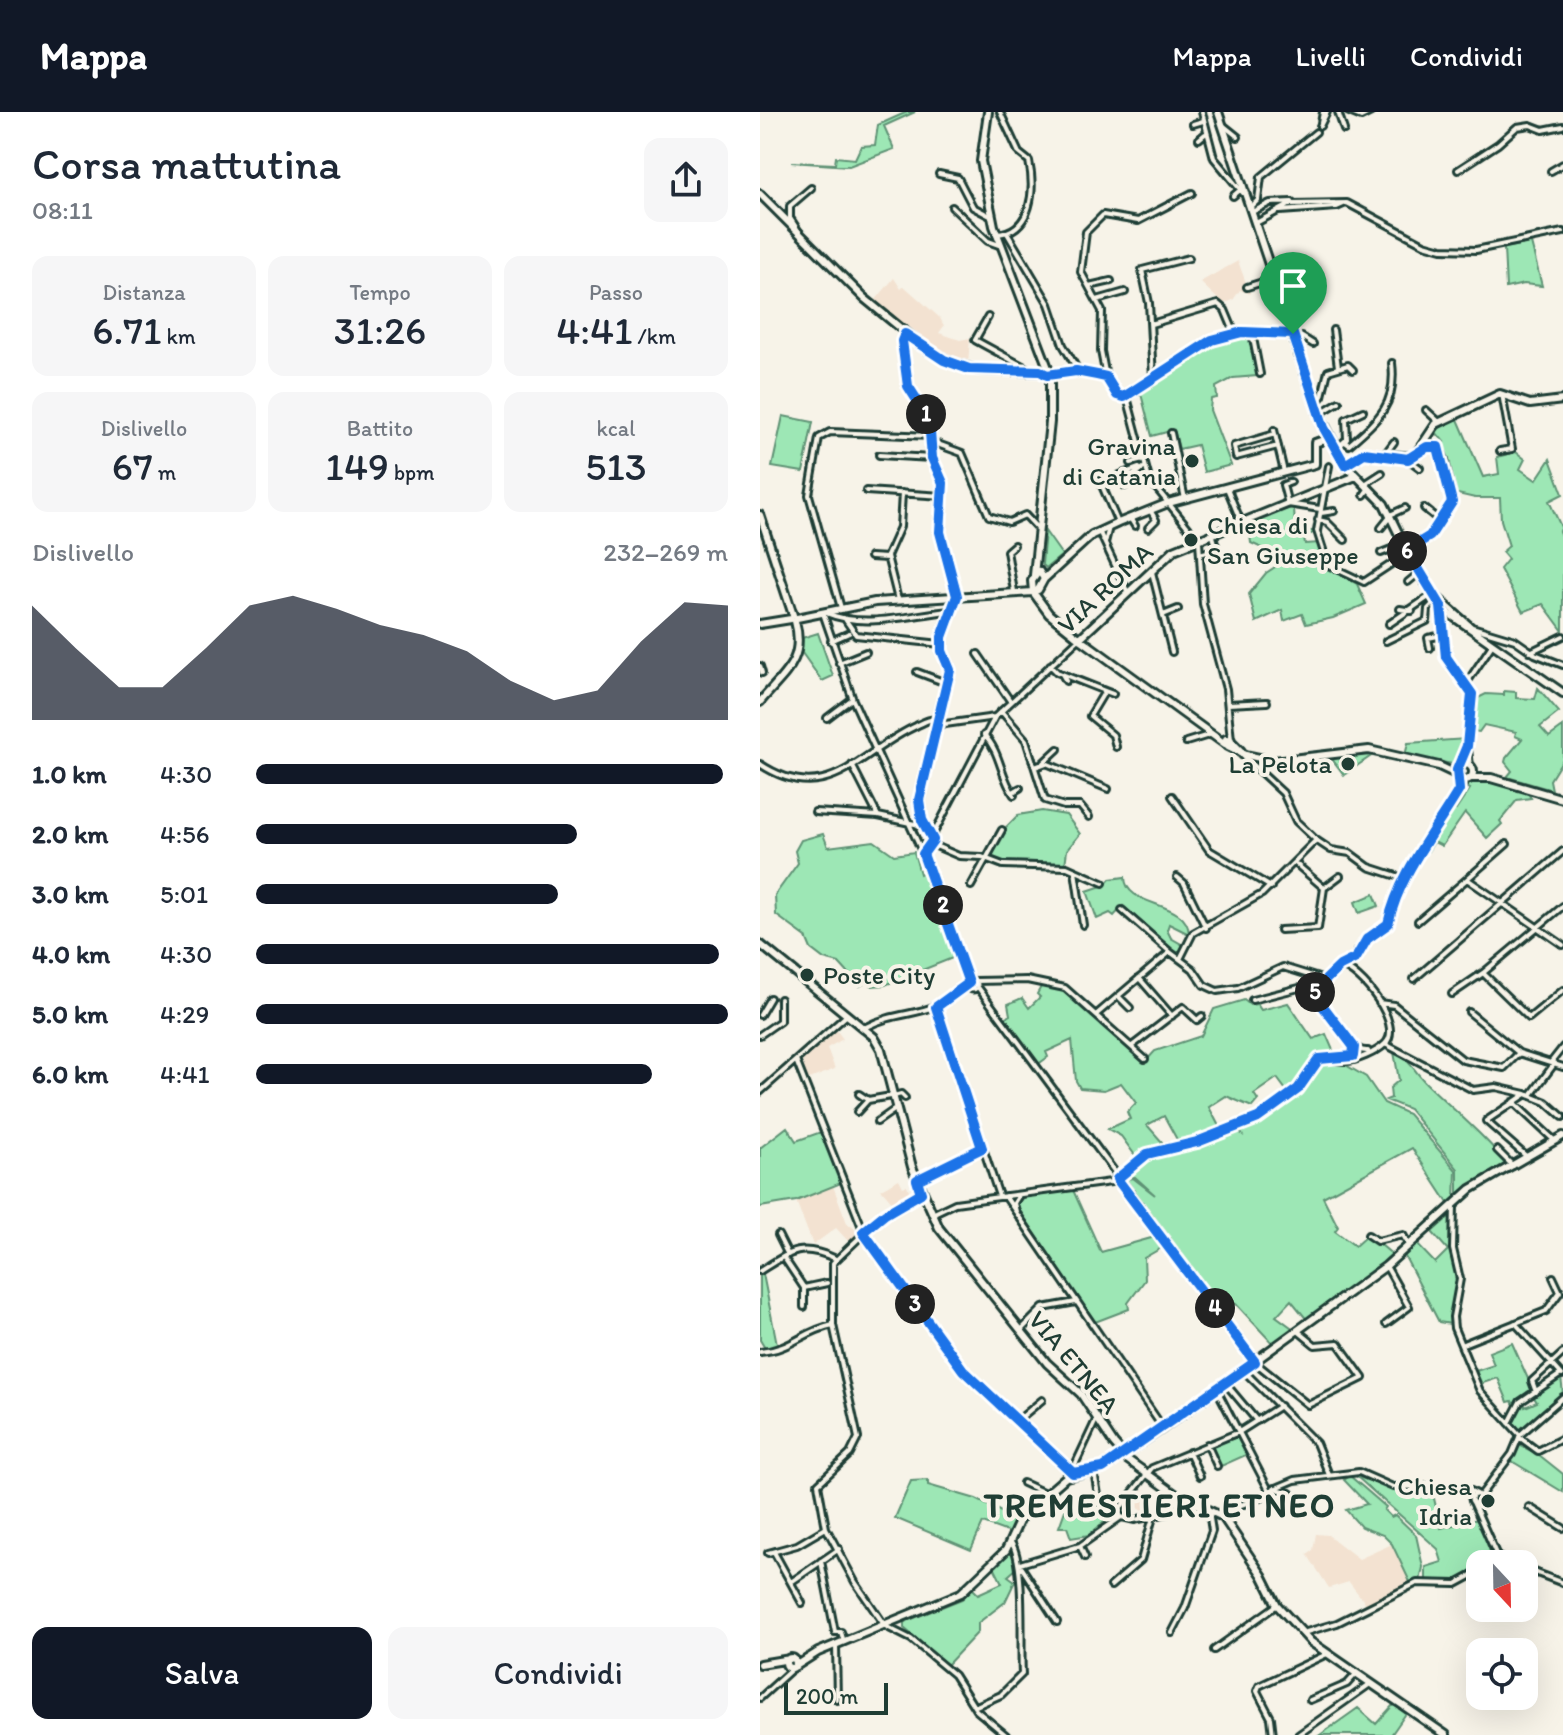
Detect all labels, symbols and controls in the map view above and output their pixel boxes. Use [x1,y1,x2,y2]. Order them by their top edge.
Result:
text: Mappa [40,33,147,79]
text: Mappa [1172,39,1251,73]
text: Livelli [1295,39,1366,73]
text: Condividi [1410,39,1523,73]
text: Corsa mattutina [32,137,341,190]
button: share [644,138,728,222]
text: 08:11 [32,194,93,226]
pin [1259,252,1327,334]
icon: arrive [1271,264,1315,308]
text: Distanza [102,279,186,306]
text: Tempo [349,279,411,306]
text: Passo [589,279,643,306]
text: 6.71 [92,306,162,354]
text: 31:26 [334,306,426,354]
text: 4:41 [556,306,633,354]
text: km [162,323,196,350]
text: /km [633,323,676,350]
pin: 1 [906,394,946,434]
text: 1 [921,400,931,427]
text: Dislivello [101,415,187,442]
text: Battito [347,415,413,442]
text: kcal [596,415,636,442]
place label: Gravina di Catania [1062,430,1176,492]
text: 67 [112,442,153,490]
text: 149 [325,442,389,490]
text: 513 [585,442,647,490]
marker: Gravina di Catania [1183,452,1201,470]
text: m [153,459,176,486]
text: bpm [389,459,435,486]
place label: Chiesa di San Giuseppe [1207,509,1359,571]
marker: Chiesa di San Giuseppe [1182,531,1200,549]
pin: 6 [1387,531,1427,571]
street label: VIA ROMA [1050,535,1160,640]
text: Dislivello [32,536,134,568]
text: 232–269 m [603,536,728,568]
text: 6 [1401,537,1413,564]
place label: La Pelota [1228,748,1332,780]
marker: La Pelota [1339,755,1357,773]
text: 1.0 km [32,758,107,790]
text: 4:30 [160,758,212,790]
text: 2.0 km [32,818,108,850]
text: 4:56 [160,818,209,850]
text: 3.0 km [32,878,109,910]
text: 5:01 [160,878,208,910]
pin: 2 [923,885,963,925]
text: 2 [937,891,949,918]
text: 4.0 km [32,938,110,970]
text: 4:30 [160,938,212,970]
place label: Poste City [823,959,935,991]
marker: Poste City [798,966,816,984]
pin: 5 [1295,972,1335,1012]
text: 5 [1309,978,1321,1005]
text: 5.0 km [32,998,108,1030]
text: 4:29 [160,998,209,1030]
text: 6.0 km [32,1058,108,1090]
text: 4:41 [160,1058,210,1090]
pin: 3 [895,1284,935,1324]
pin: 4 [1195,1288,1235,1328]
text: 3 [909,1290,921,1317]
text: 4 [1208,1294,1222,1321]
street label: VIA ETNEA [1022,1304,1127,1420]
place label: Chiesa Idria [1397,1470,1473,1532]
district label: TREMESTIERI ETNEO [983,1485,1336,1526]
marker: Chiesa Idria [1479,1492,1497,1510]
north arrow [1466,1550,1538,1622]
map controls [1466,1550,1538,1710]
button: Salva [32,1627,372,1719]
button: Condividi [388,1627,728,1719]
button: locate [1466,1638,1538,1710]
scale bar [784,1679,888,1715]
text: 200 m [796,1683,858,1710]

